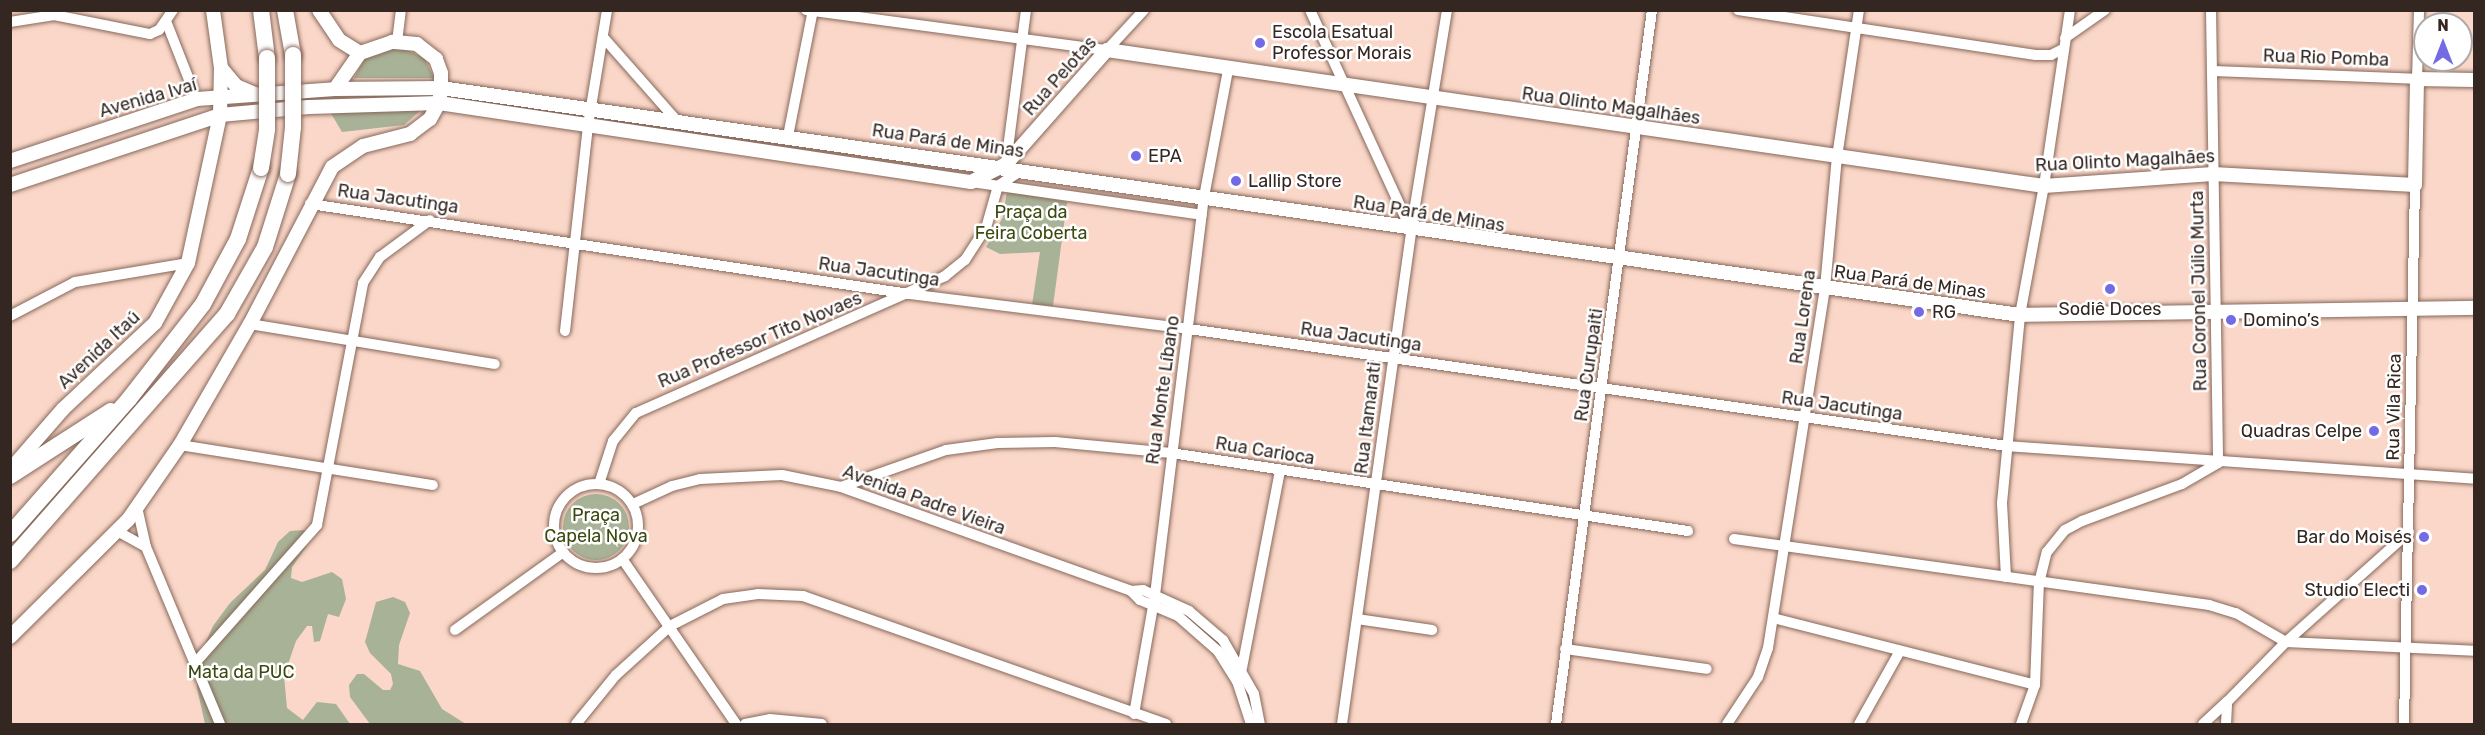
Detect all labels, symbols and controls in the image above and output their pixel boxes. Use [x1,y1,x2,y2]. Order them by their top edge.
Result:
north arrow [2413,12,2473,72]
text: N [2437,16,2449,35]
place label: Escola Esatual Professor Morais [1272,22,1412,64]
street label: Rua Pelotas [1019,32,1101,120]
marker: Escola Esatual Professor Morais [1253,36,1267,50]
street label: Rua Rio Pomba [2263,45,2389,71]
street label: Avenida Ivaí [97,74,199,122]
street label: Rua Olinto Magalhães [1520,83,1702,129]
street label: Rua Pará de Minas [871,120,1025,162]
place label: EPA [1148,145,1182,167]
street label: Rua Olinto Magalhães [2035,146,2215,176]
marker: EPA [1129,149,1143,163]
place label: Lallip Store [1248,170,1342,192]
marker: Lallip Store [1229,174,1243,188]
street label: Rua Jacutinga [336,180,460,218]
street label: Rua Pará de Minas [1352,191,1506,237]
street label: Rua Coronel Júlio Murta [2186,191,2212,391]
park label: Praça da Feira Coberta [975,202,1087,244]
street label: Rua Jacutinga [817,253,941,291]
street label: Rua Pará de Minas [1833,261,1987,303]
street label: Rua Lorena [1786,269,1820,365]
marker: Sodiê Doces [2103,282,2117,296]
street label: Rua Professor Tito Novaes [655,287,865,393]
place label: Sodiê Doces [2058,298,2162,320]
place label: RG [1932,301,1956,323]
marker: RG [1910,303,1928,321]
street label: Avenida Itaú [54,307,144,393]
street label: Rua Curupaiti [1570,307,1608,423]
place label: Domino’s [2243,309,2319,331]
marker: Domino’s [2224,313,2238,327]
street label: Rua Monte Líbano [1142,314,1184,466]
street label: Rua Jacutinga [1299,318,1423,356]
street label: Rua Vila Rica [2382,353,2406,461]
street label: Rua Itamarati [1350,361,1386,475]
street label: Rua Jacutinga [1780,387,1904,425]
place label: Quadras Celpe [2241,420,2362,442]
marker: Quadras Celpe [2367,424,2381,438]
street label: Rua Carioca [1214,432,1316,470]
street label: Avenida Padre Vieira [840,460,1008,540]
park label: Praça Capela Nova [544,505,648,548]
place label: Bar do Moisés [2296,526,2412,548]
marker: Bar do Moisés [2417,530,2431,544]
place label: Studio Electi [2304,579,2410,601]
marker: Studio Electi [2415,583,2429,597]
park label: Mata da PUC [188,661,294,683]

